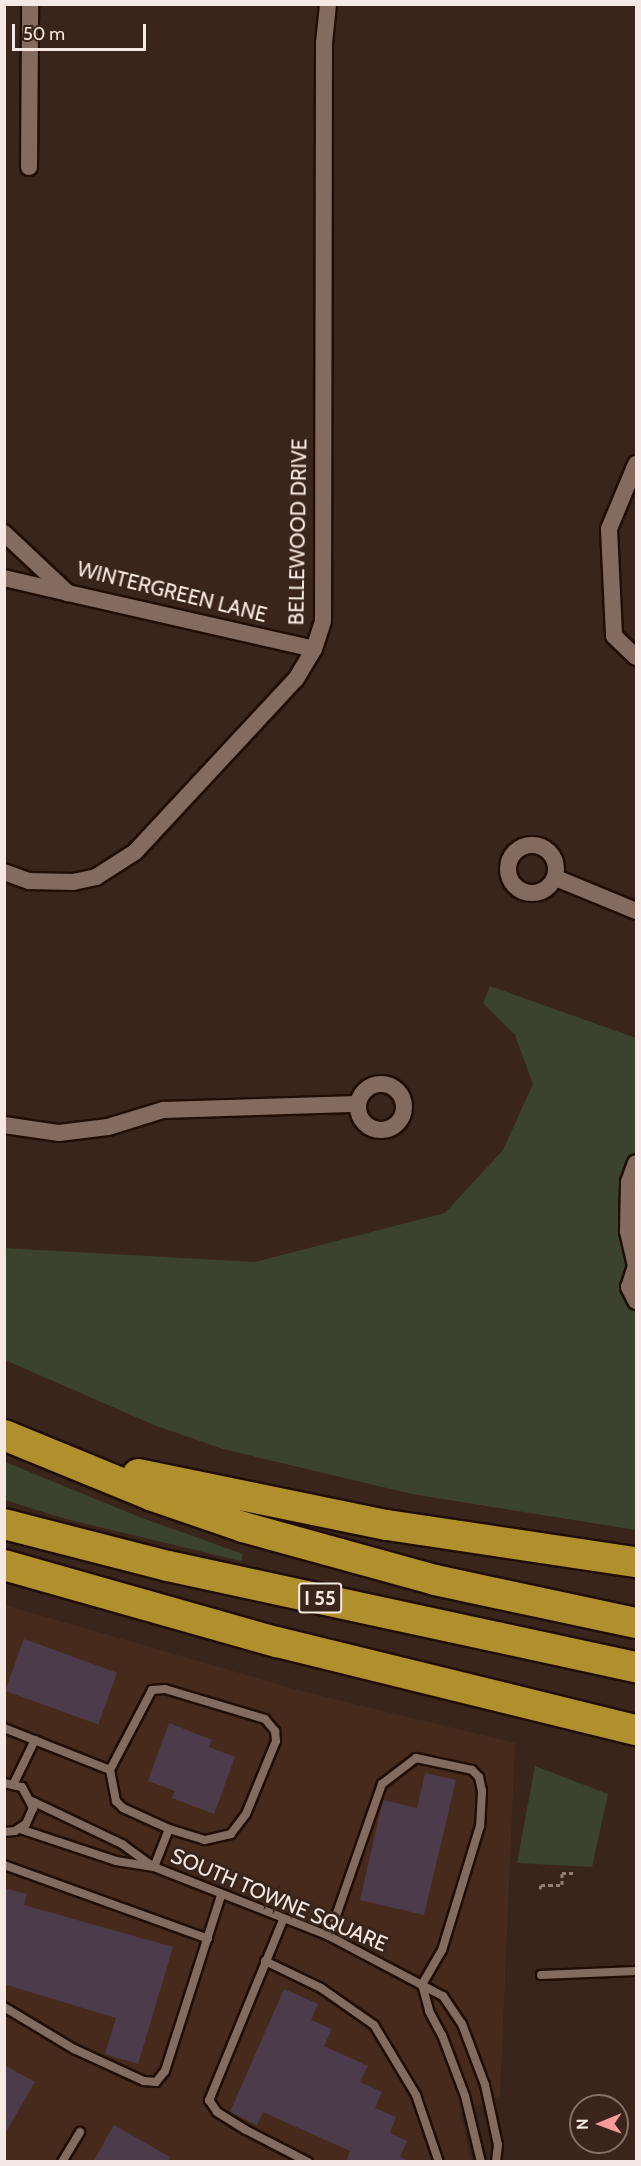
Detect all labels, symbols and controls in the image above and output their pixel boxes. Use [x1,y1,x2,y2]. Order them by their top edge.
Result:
scale bar [15,12,148,50]
text: 50 m [23,23,65,45]
street label: BELLEWOOD DRIVE [284,438,312,626]
street label: WINTERGREEN LANE [74,556,270,628]
road number: I 55 [298,1581,342,1615]
street label: SOUTH TOWNE SQUARE [167,1843,391,1957]
north arrow [569,2094,629,2154]
text: N [573,2118,592,2130]

